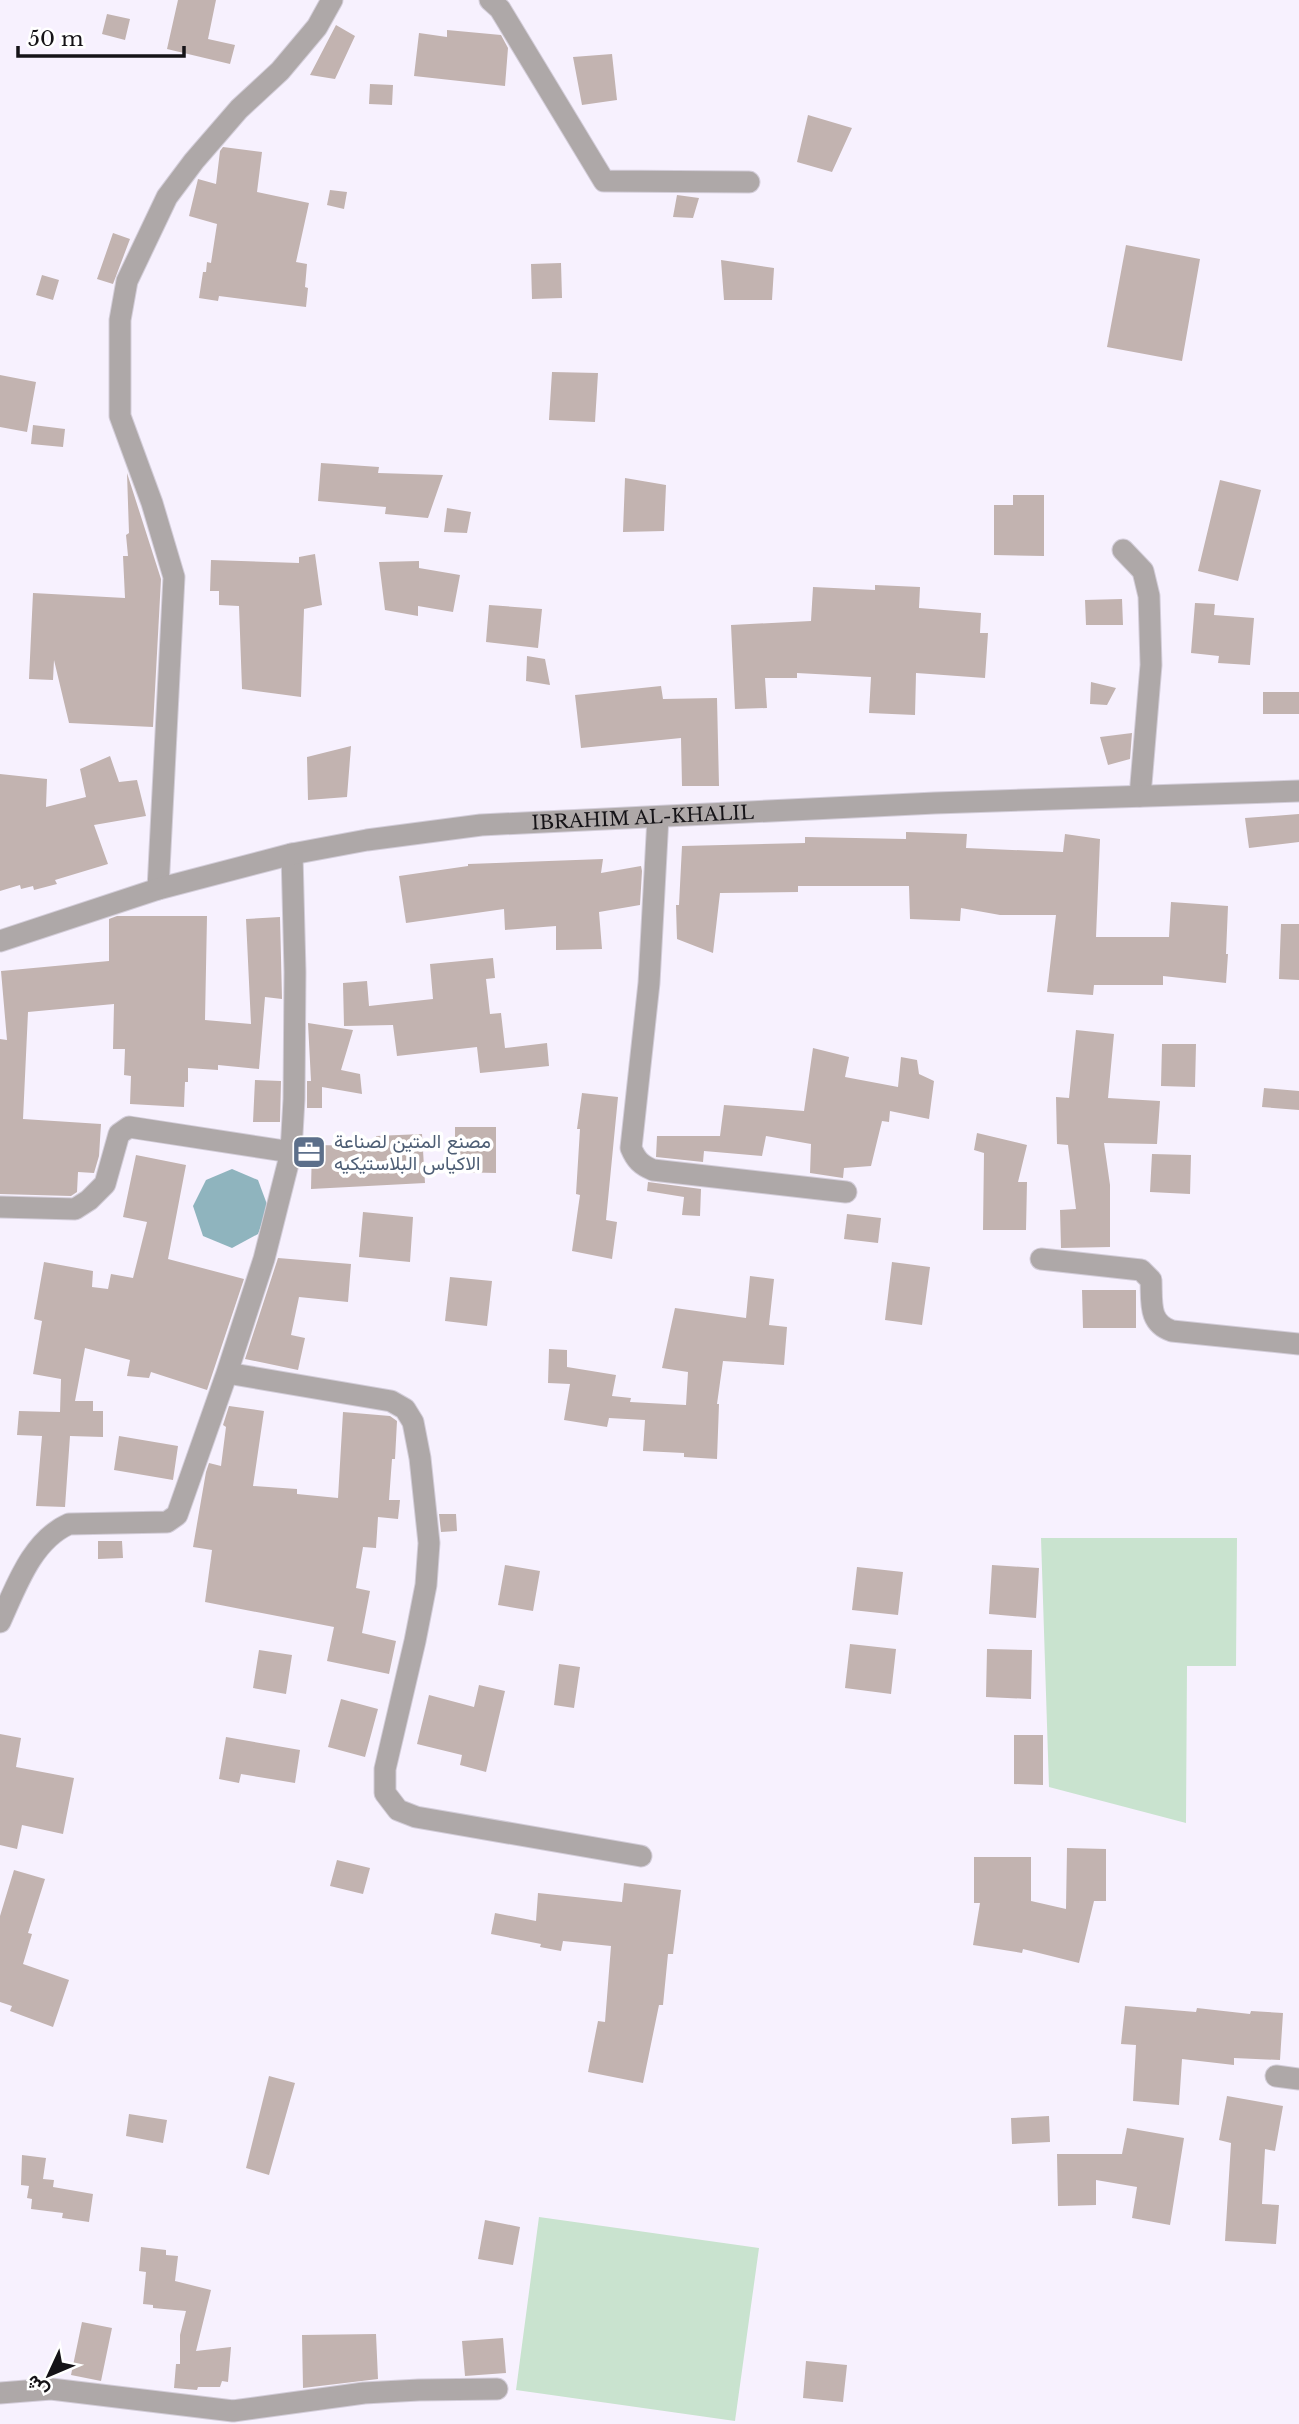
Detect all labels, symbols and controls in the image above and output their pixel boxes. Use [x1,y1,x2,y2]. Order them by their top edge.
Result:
scale bar [18,14,184,58]
text: 50 m [28,26,84,52]
street label: IBRAHIM AL-KHALIL [531,800,755,834]
place label: مصنع المتين لصناعة الاكياس البلاستيكيه [334,1130,491,1175]
office icon: مصنع المتين لصناعة الاكياس البلاستيكيه [290,1133,328,1171]
north arrow [14,2340,84,2410]
text: ش [21,2370,53,2403]

